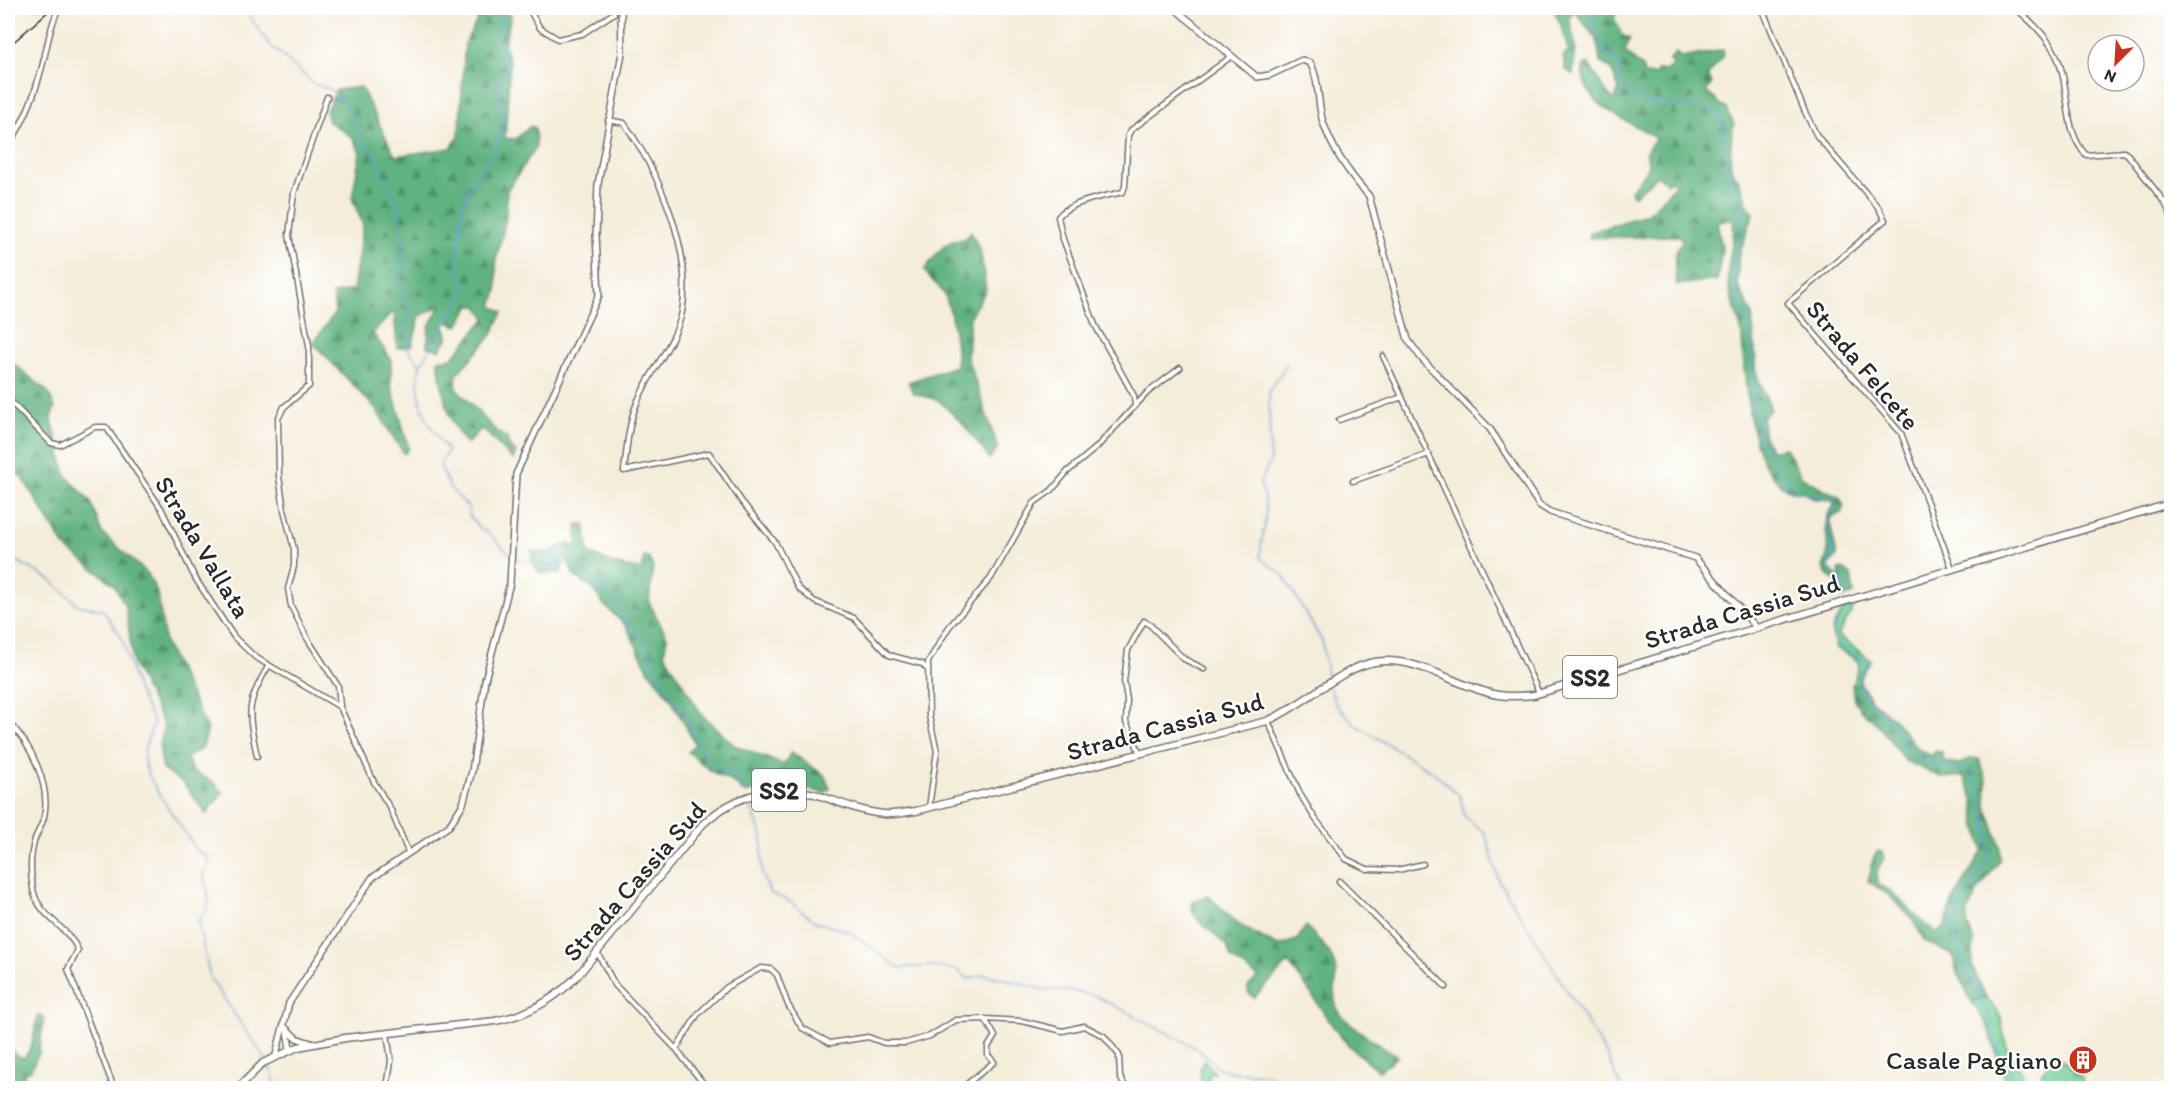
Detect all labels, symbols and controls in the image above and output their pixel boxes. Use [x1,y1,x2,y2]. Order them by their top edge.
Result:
north arrow [2086,33,2146,93]
text: N [2101,65,2119,87]
street label: Strada Felcete [1799,293,1927,437]
street label: Strada Vallata [148,470,258,624]
street label: Strada Cassia Sud [1641,566,1843,656]
road number: SS2 [1563,656,1617,698]
street label: Strada Cassia Sud [1063,684,1267,768]
road number: SS2 [752,769,806,811]
street label: Strada Cassia Sud [556,794,712,968]
place label: Casale Pagliano [1886,1044,2062,1076]
building icon: Casale Pagliano [2067,1044,2099,1076]

